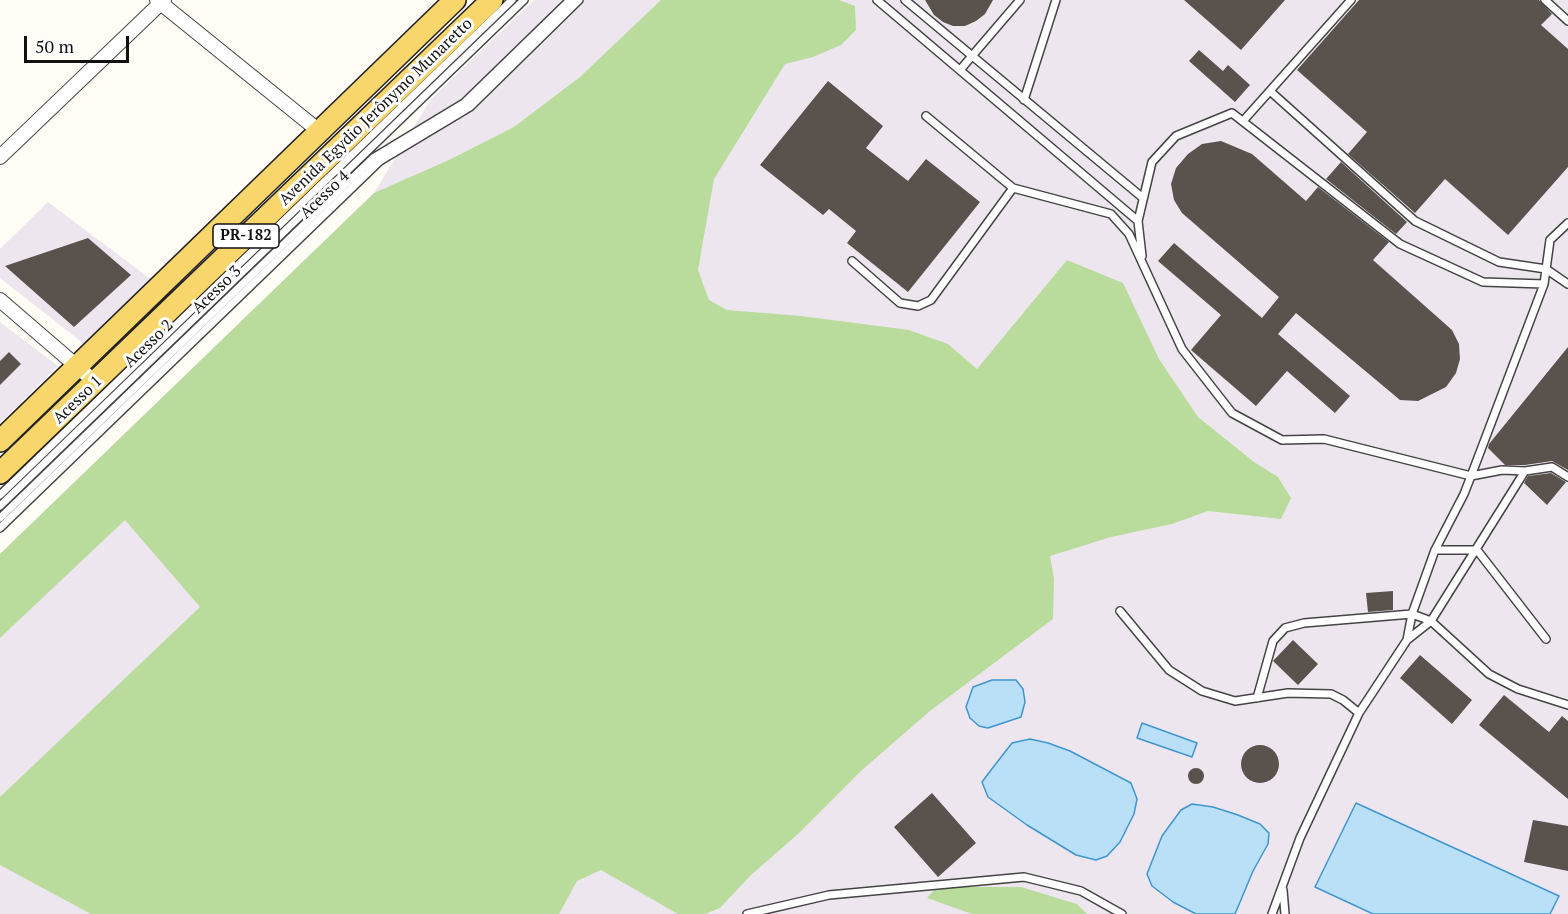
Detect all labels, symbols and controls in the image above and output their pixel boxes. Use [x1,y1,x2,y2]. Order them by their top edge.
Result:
street label: Avenida Egydio Jerônymo Munaretto [275,14,477,210]
scale bar [27,24,132,62]
text: 50 m [35,34,74,58]
street label: Acesso 4 [297,167,353,223]
road number: PR-182 [213,224,279,248]
street label: Acesso 3 [189,262,245,318]
street label: Acesso 2 [121,316,177,372]
street label: Acesso 1 [50,372,106,428]

